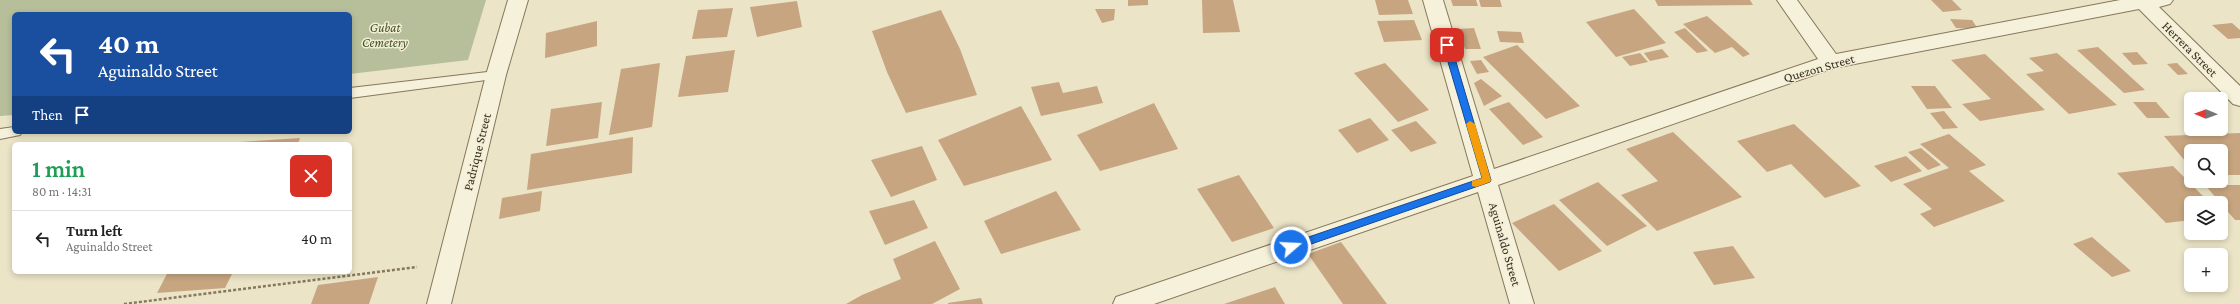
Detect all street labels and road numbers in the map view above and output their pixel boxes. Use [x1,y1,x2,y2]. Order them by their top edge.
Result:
street label: Herrera Street [2159,18,2221,80]
street label: Quezon Street [1782,51,1857,85]
street label: Padrique Street [460,111,494,192]
street label: Aguinaldo Street [1486,200,1524,288]

